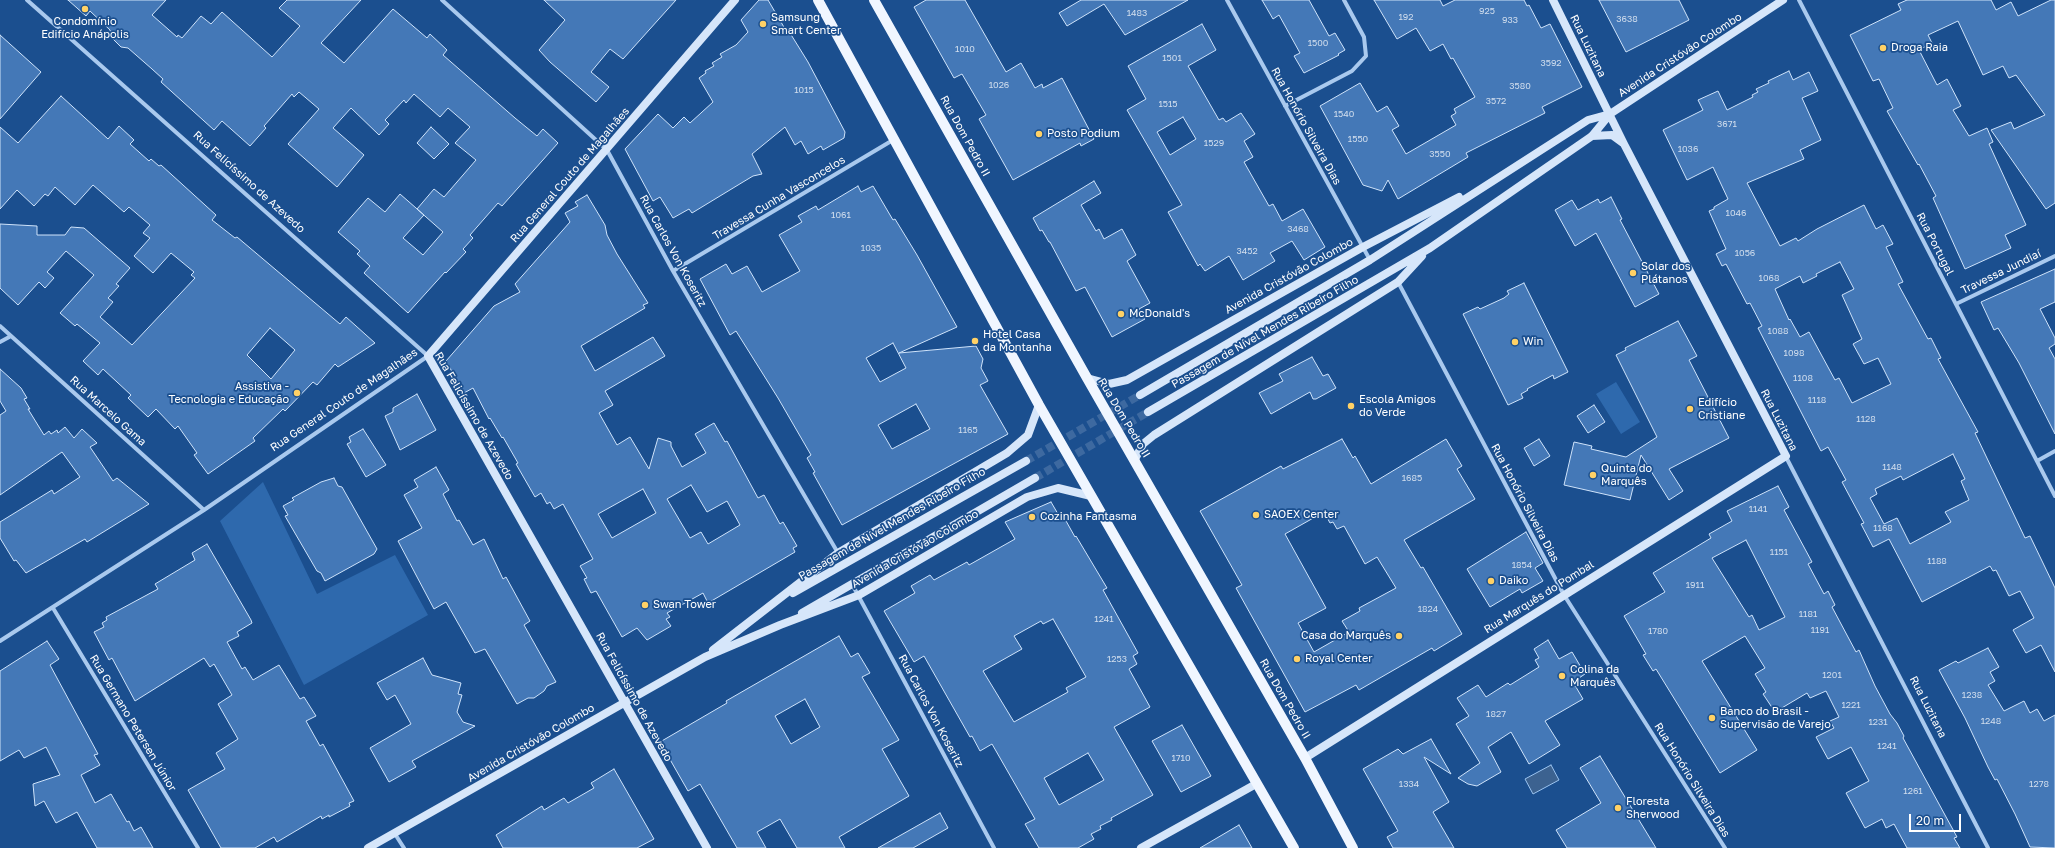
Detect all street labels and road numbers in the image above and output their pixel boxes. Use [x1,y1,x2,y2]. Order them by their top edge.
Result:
street label: Avenida Cristóvão Colombo [1616,10,1744,100]
street label: Rua Luzitana [1567,13,1609,79]
street label: Rua Honório Silveira Dias [1268,65,1344,187]
street label: Rua Dom Pedro II [937,93,993,179]
street label: Rua General Couto de Magalhães [508,105,632,245]
street label: Rua Felicíssimo de Azevedo [190,128,308,236]
street label: Travessa Cunha Vasconcelos [710,153,848,243]
street label: Rua Carlos Von Koseritz [637,193,709,309]
street label: Rua Portugal [1914,210,1956,278]
street label: Avenida Cristóvão Colombo [1223,235,1355,317]
street label: Travessa Jundiaí [1959,247,2043,297]
street label: Passagem de Nível Mendes Ribeiro Filho [1169,273,1361,391]
street label: Rua General Couto de Magalhães [268,346,420,454]
street label: Rua Felicíssimo de Azevedo [432,350,516,482]
street label: Rua Marcelo Gama [67,373,149,449]
street label: Rua Dom Pedro II [1095,376,1153,460]
street label: Rua Luzitana [1758,387,1800,453]
street label: Rua Honório Silveira Dias [1488,442,1562,564]
street label: Passagem de Nível Mendes Ribeiro Filho [796,465,988,583]
street label: Avenida Cristóvão Colombo [849,507,981,591]
street label: Rua Marquês do Pombal [1482,558,1596,636]
street label: Rua Felicíssimo de Azevedo [593,630,675,764]
street label: Rua Germano Petersen Júnior [87,652,179,794]
street label: Rua Carlos Von Koseritz [896,652,966,770]
street label: Rua Dom Pedro II [1257,657,1313,741]
street label: Rua Luzitana [1907,674,1949,740]
street label: Avenida Cristóvão Colombo [465,701,597,785]
street label: Rua Honório Silveira Dias [1651,720,1733,840]

